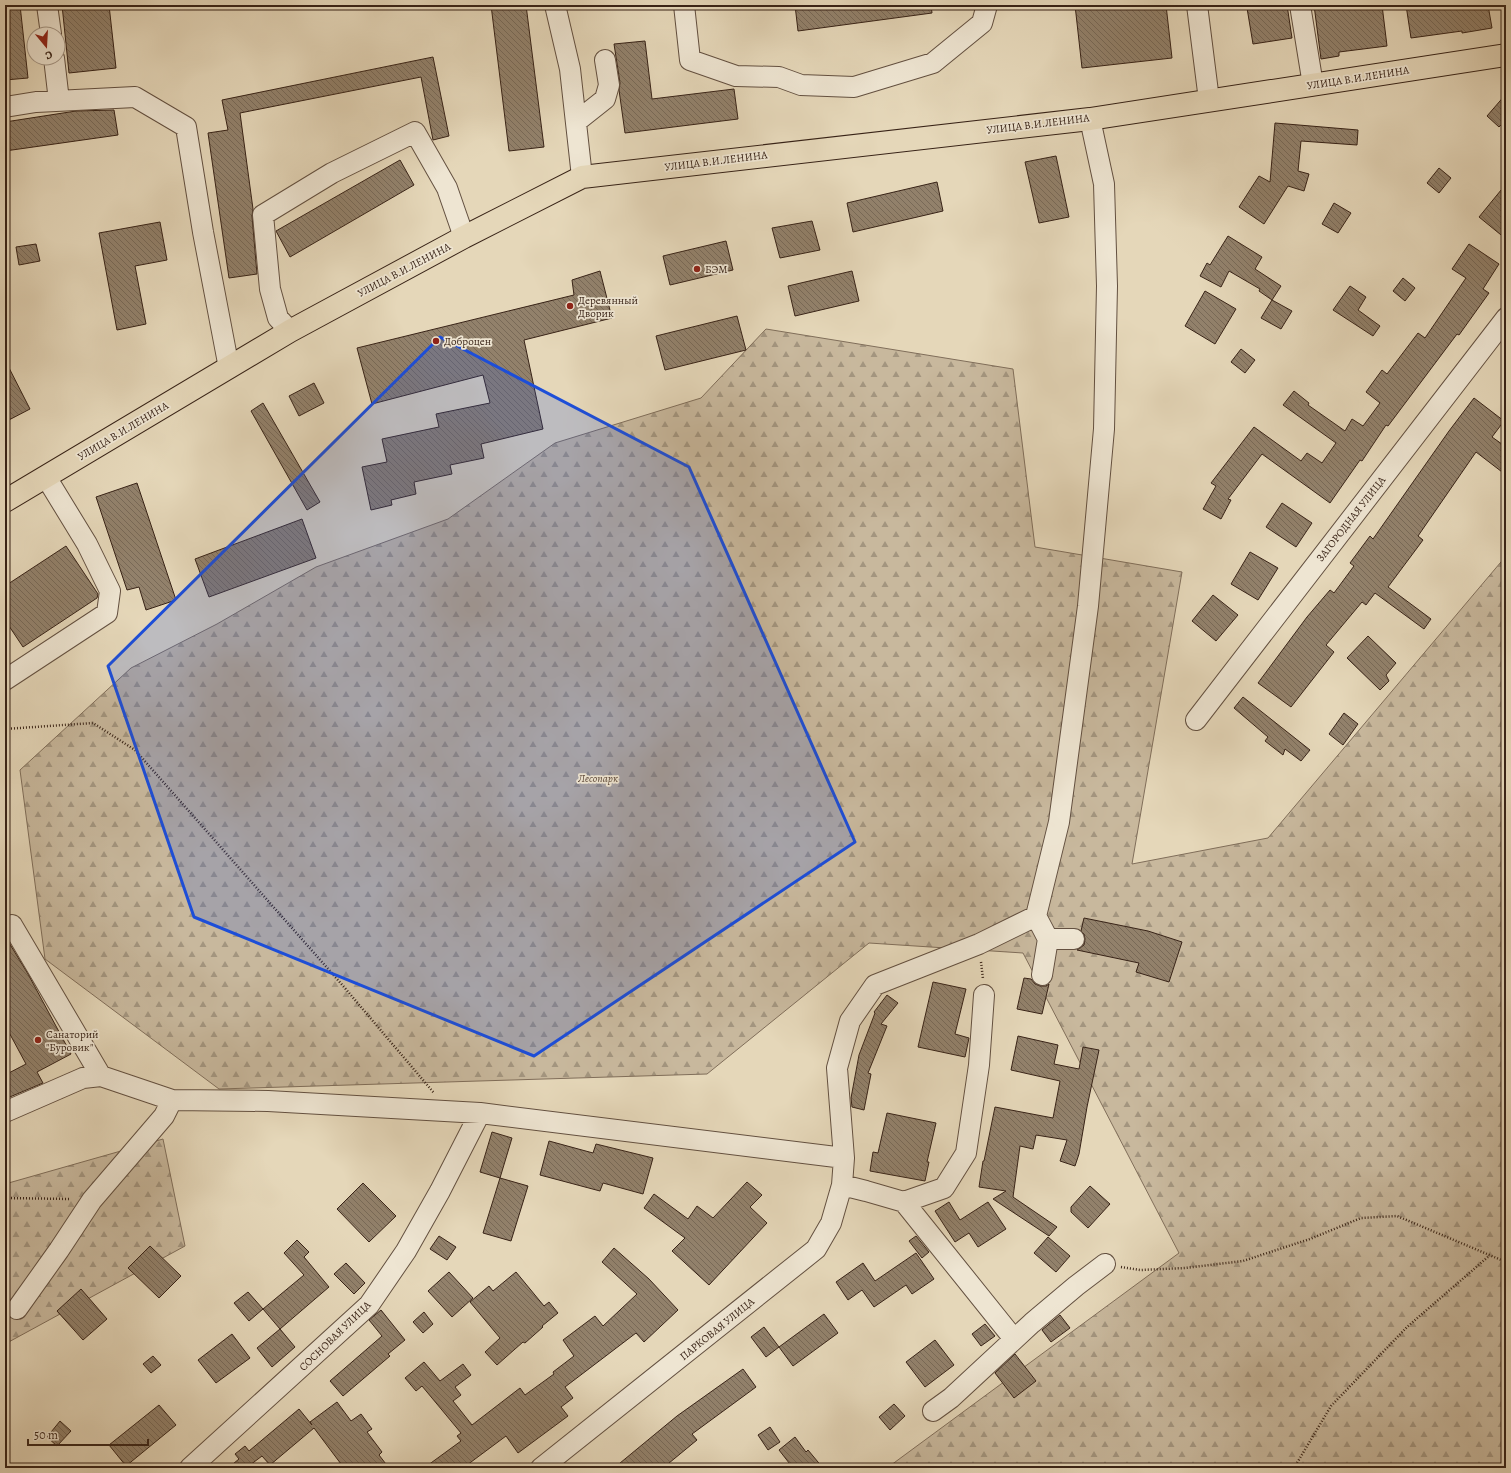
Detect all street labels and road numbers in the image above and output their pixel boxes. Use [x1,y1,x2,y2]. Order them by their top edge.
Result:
street label: УЛИЦА В.И.ЛЕНИНА [1306,62,1411,93]
street label: УЛИЦА В.И.ЛЕНИНА [986,110,1091,138]
street label: УЛИЦА В.И.ЛЕНИНА [664,147,769,175]
street label: УЛИЦА В.И.ЛЕНИНА [355,239,454,301]
street label: УЛИЦА В.И.ЛЕНИНА [75,398,172,464]
street label: ЗАГОРОДНАЯ УЛИЦА [1313,473,1389,565]
street label: ПАРКОВАЯ УЛИЦА [676,1294,758,1364]
street label: СОСНОВАЯ УЛИЦА [296,1297,375,1374]

